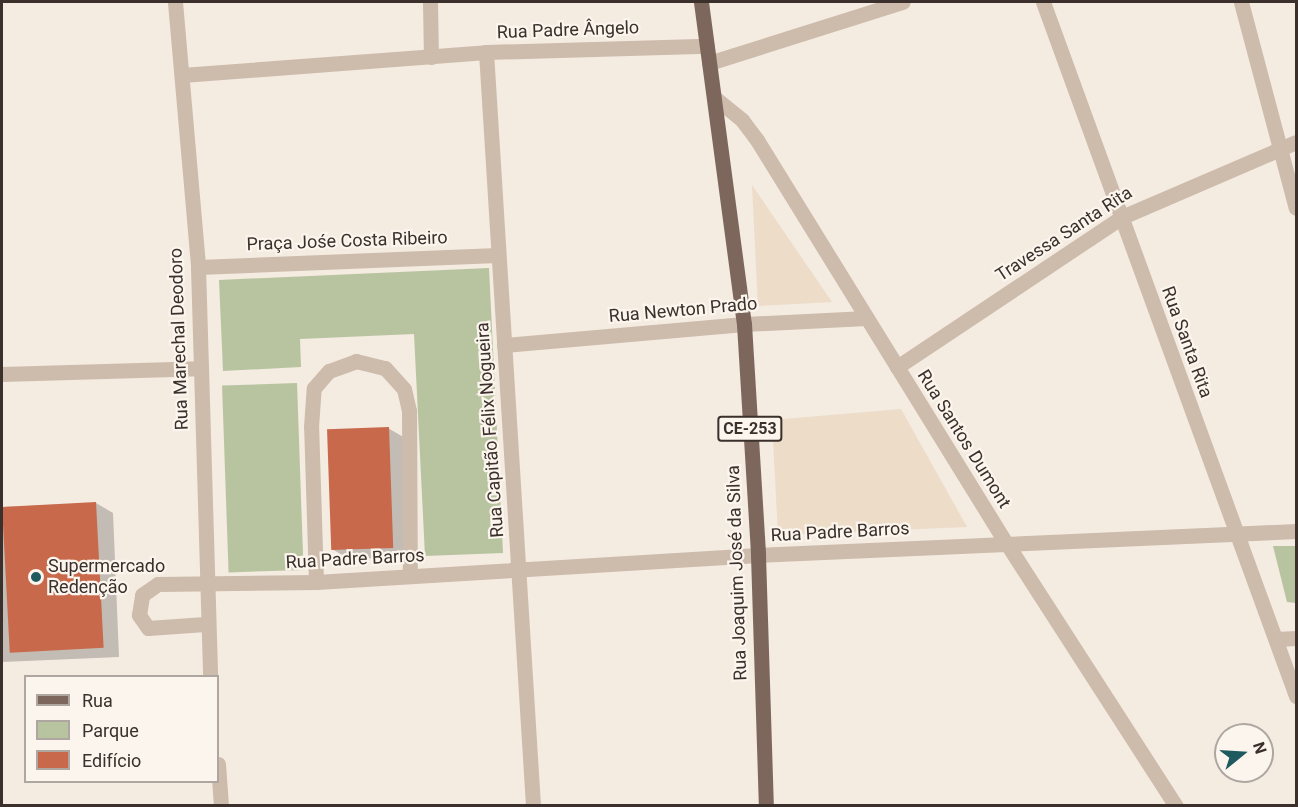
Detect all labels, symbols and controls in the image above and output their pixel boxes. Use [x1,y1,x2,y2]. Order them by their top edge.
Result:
street label: Rua Padre Ângelo [496,17,640,43]
street label: Travessa Santa Rita [992,182,1136,286]
street label: Praça Jośe Costa Ribeiro [246,227,448,255]
street label: Rua Marechal Deodoro [165,247,193,431]
street label: Rua Santa Rita [1157,283,1217,401]
street label: Rua Newton Prado [608,293,758,327]
street label: Rua Capitão Félix Nogueira [472,322,508,538]
street label: Rua Santos Dumont [913,366,1015,512]
road number: CE-253 [717,416,783,442]
street label: Rua Joaquim José da Silva [722,465,752,681]
street label: Rua Padre Barros [770,518,910,546]
street label: Rua Padre Barros [285,545,425,573]
place label: Supermercado Redenção [48,556,165,598]
marker: Supermercado Redenção [29,570,43,584]
legend [24,675,219,783]
text: Rua [82,690,113,711]
text: Parque [82,720,139,741]
north arrow [1214,723,1274,783]
text: N [1249,740,1270,756]
text: Edifício [82,750,141,771]

